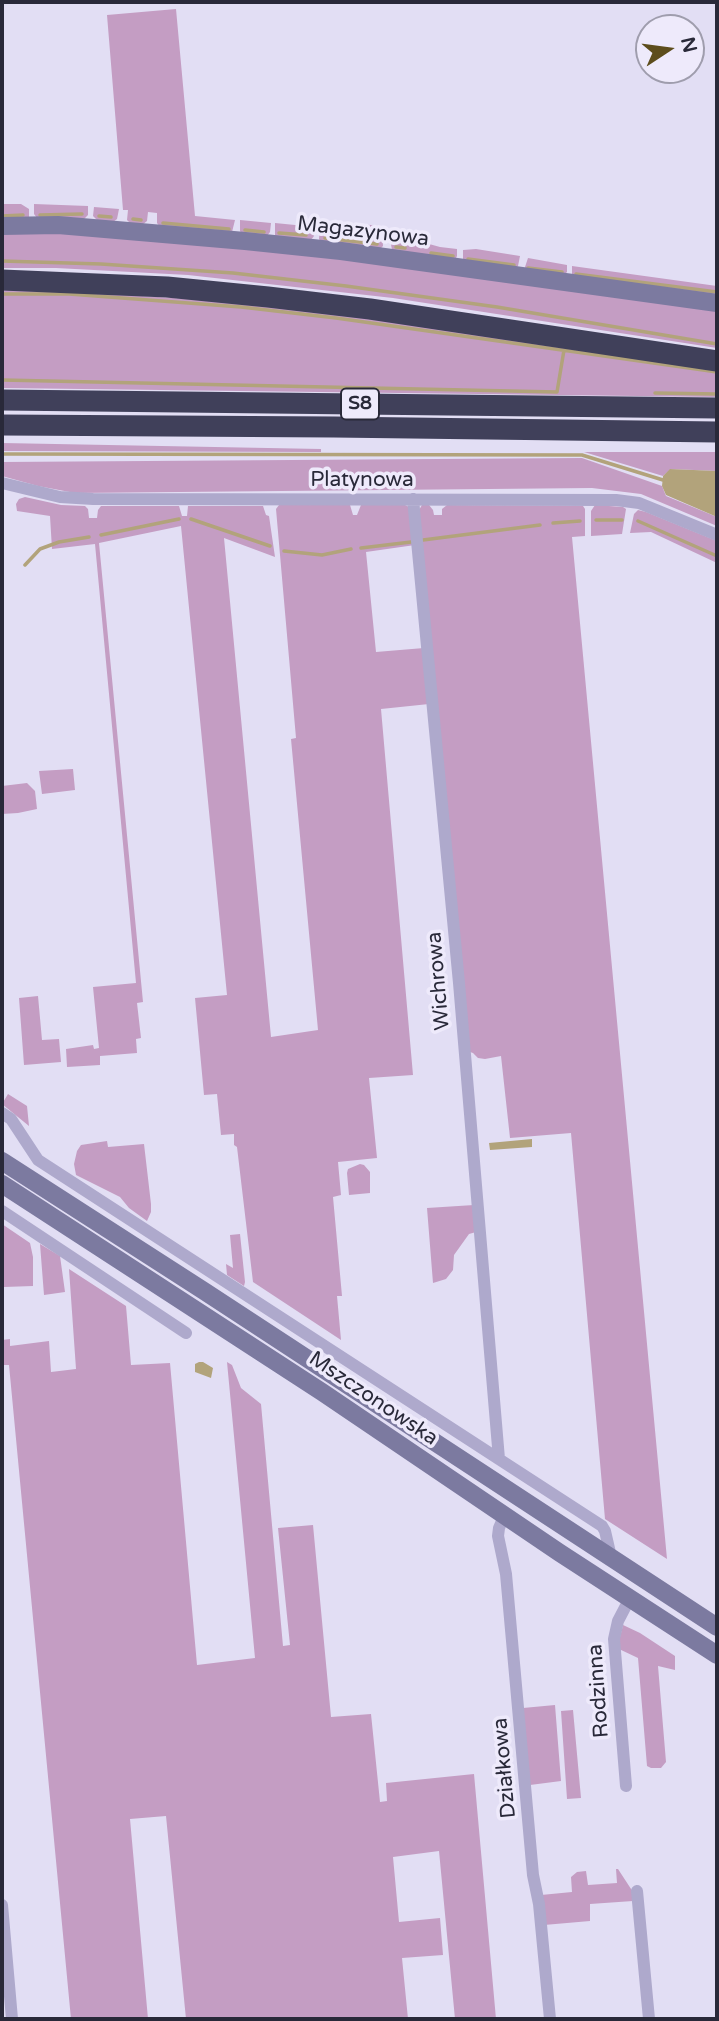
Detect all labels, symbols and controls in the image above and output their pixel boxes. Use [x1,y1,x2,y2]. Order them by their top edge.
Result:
north arrow [635,14,705,84]
text: N [676,35,701,55]
street label: Magazynowa [296,211,430,253]
road number: S8 [341,388,379,420]
street label: Platynowa [310,467,414,493]
street label: Wichrowa [422,931,456,1031]
street label: Mszczonowska [304,1347,442,1451]
street label: Rodzinna [583,1643,615,1739]
street label: Działkowa [488,1717,522,1819]

